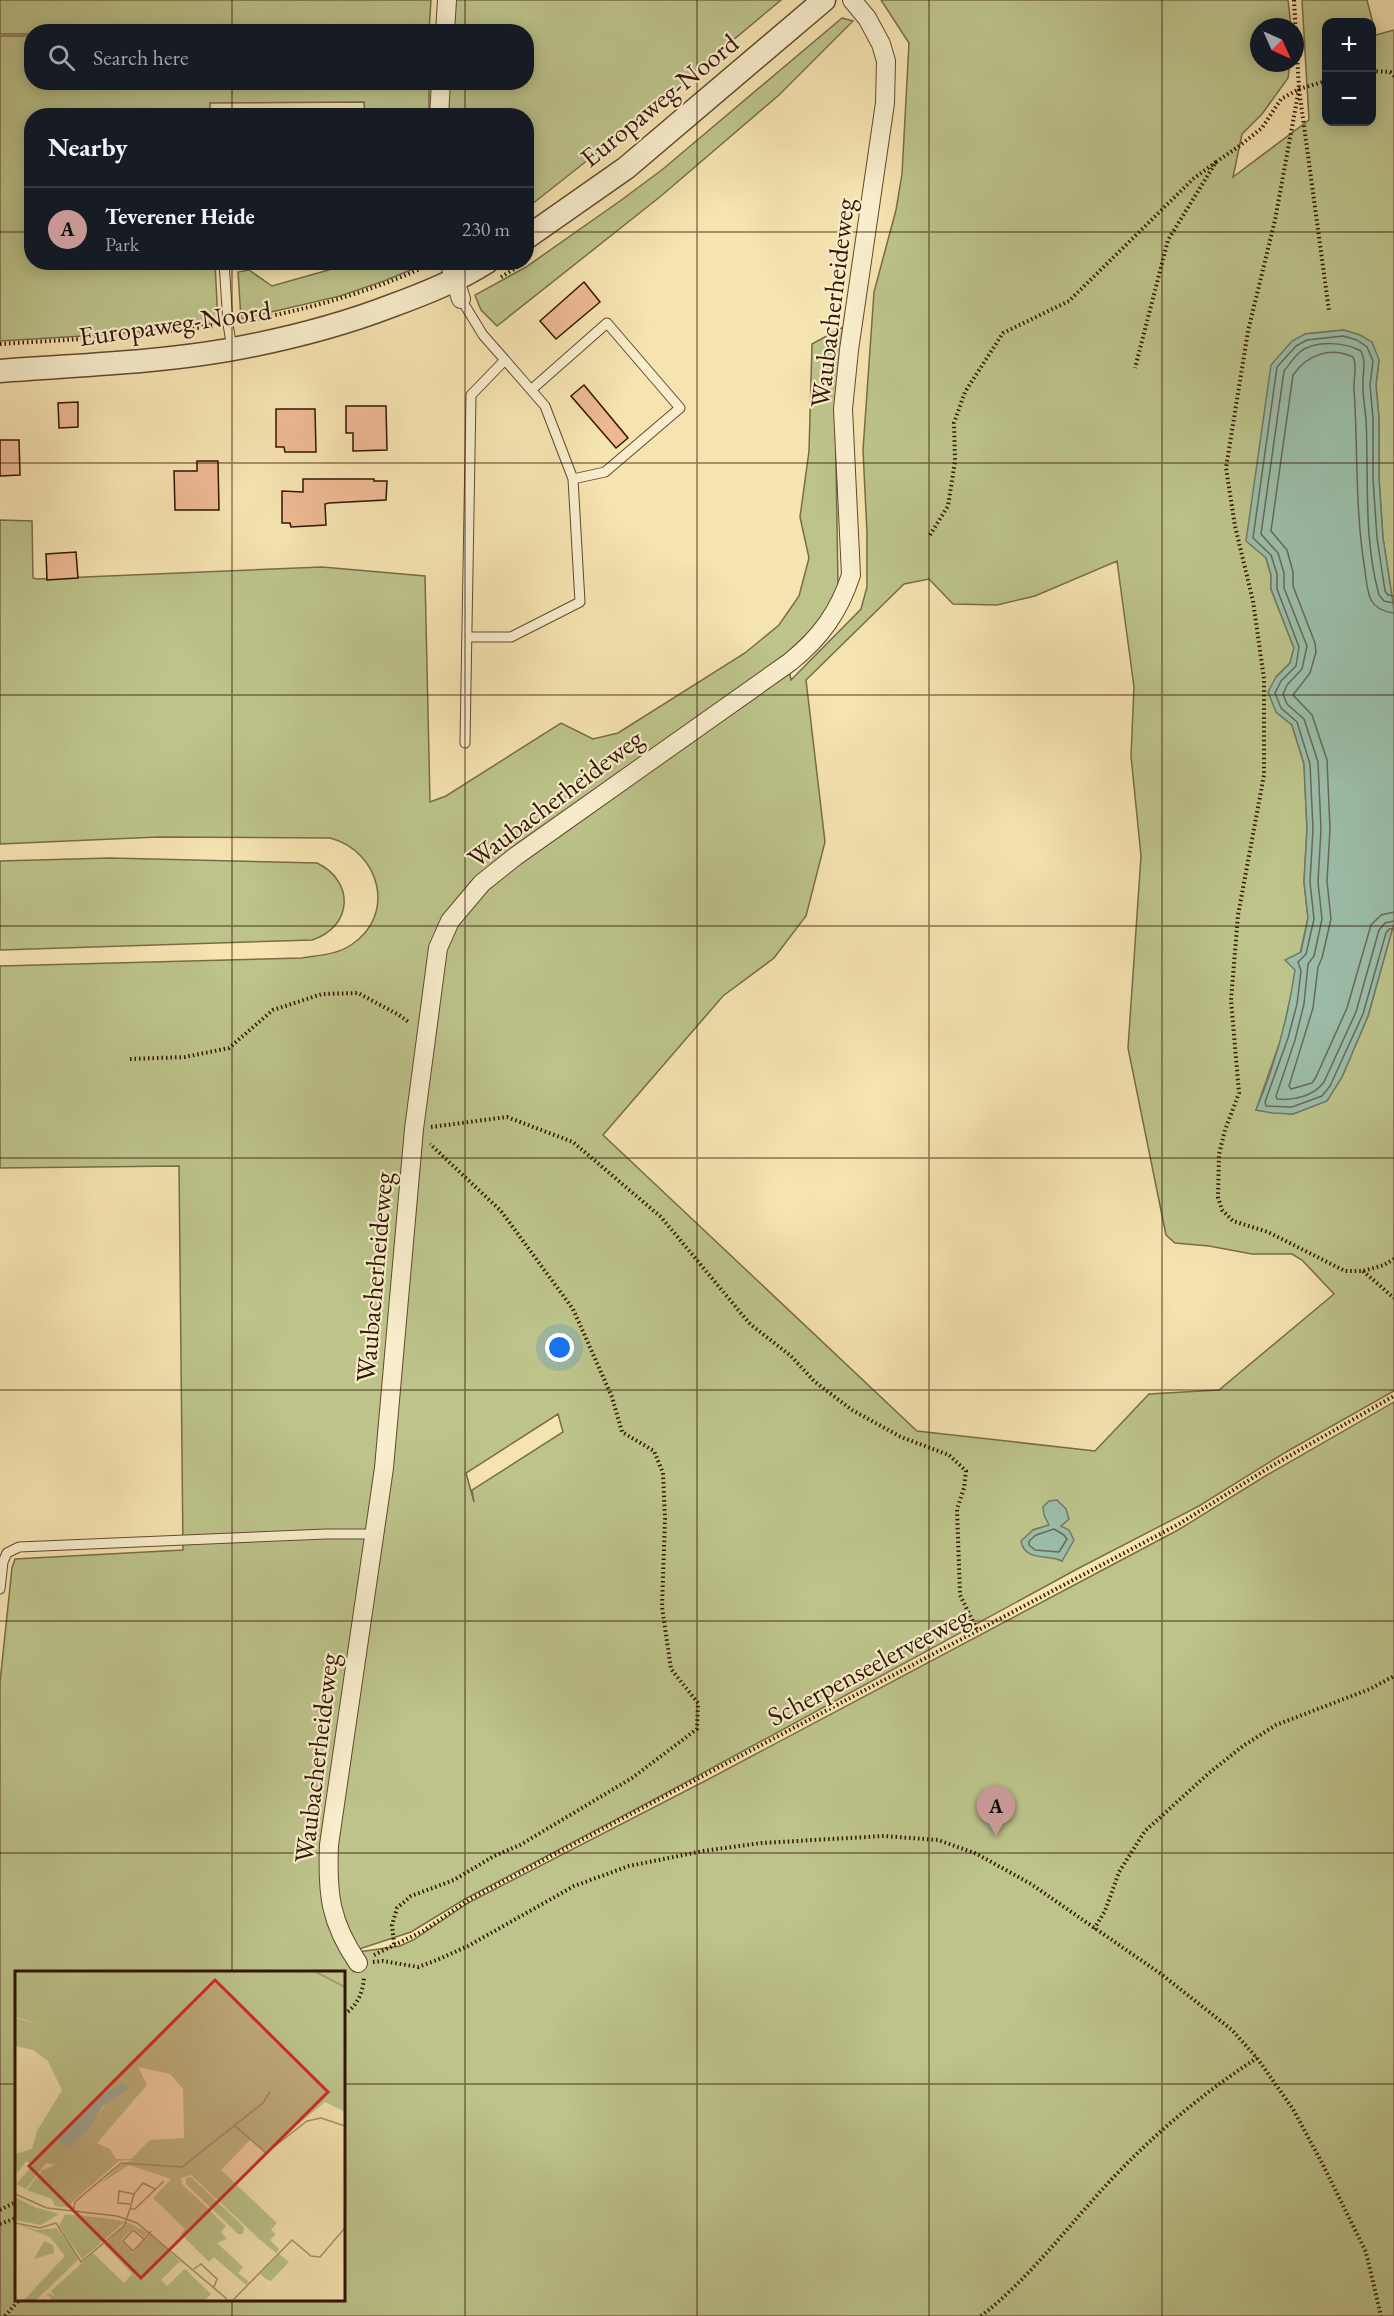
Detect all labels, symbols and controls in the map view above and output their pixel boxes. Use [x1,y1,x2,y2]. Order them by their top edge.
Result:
north arrow [1250,18,1304,72]
map controls [1322,18,1376,126]
button: + [1322,18,1376,72]
search box [24,24,534,90]
street label: Europaweg-Noord [573,25,746,175]
icon: search [45,41,78,74]
text: Search here [93,43,188,72]
button: − [1322,72,1376,126]
text: Nearby [48,130,128,164]
street label: Waubacherheideweg [802,196,862,410]
text: Teverener Heide [105,202,255,231]
text: A [60,216,75,242]
text: 230 m [462,216,510,242]
text: Park [105,231,139,257]
street label: Europaweg-Noord [77,292,274,354]
street label: Waubacherheideweg [460,720,650,875]
street label: Waubacherheideweg [347,1170,401,1384]
your location [545,1333,574,1362]
street label: Scherpenseelerveeweg [761,1598,975,1734]
street label: Waubacherheideweg [286,1651,346,1865]
pin: A [976,1786,1016,1836]
inset map [15,1971,345,2301]

